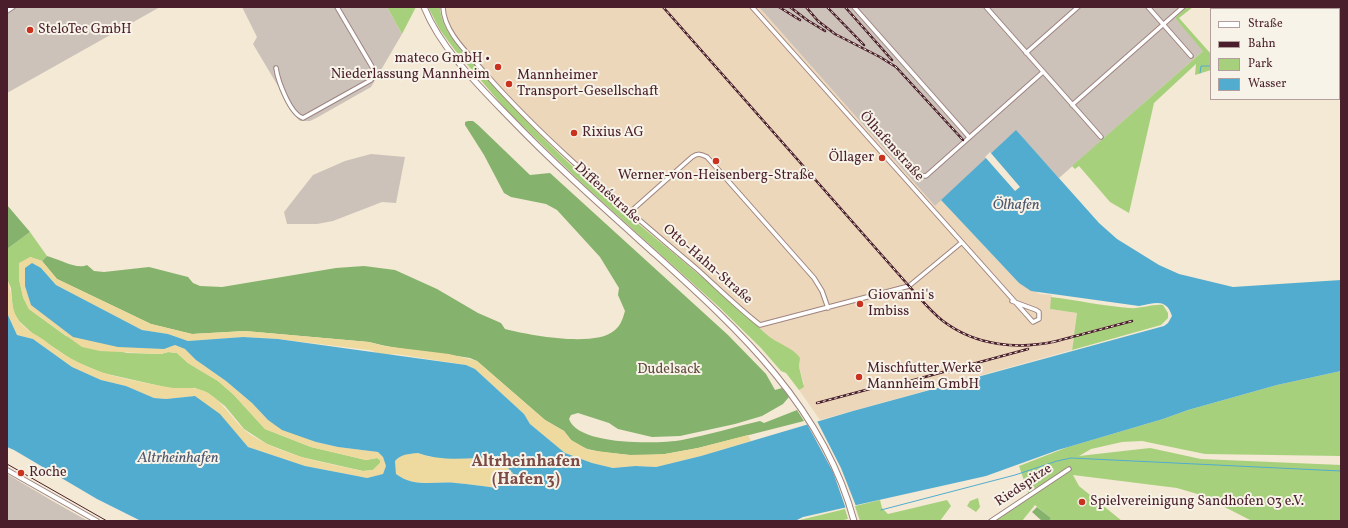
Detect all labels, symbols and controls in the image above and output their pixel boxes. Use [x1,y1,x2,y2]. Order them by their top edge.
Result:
legend [1210,8,1340,100]
text: Straße [1248,16,1283,32]
place label: SteloTec GmbH [38,22,132,38]
marker: SteloTec GmbH [25,25,35,35]
text: Bahn [1248,36,1276,52]
place label: mateco GmbH • Niederlassung Mannheim [331,51,490,84]
text: Park [1248,56,1273,72]
marker: mateco GmbH • Niederlassung Mannheim [493,62,503,72]
place label: Mannheimer Transport-Gesellschaft [517,68,659,100]
text: Wasser [1248,76,1286,92]
marker: Mannheimer Transport-Gesellschaft [504,79,514,89]
street label: Ölhafenstraße [855,109,927,185]
place label: Rixius AG [582,125,644,141]
marker: Rixius AG [569,128,579,138]
place label: Öllager [829,150,874,166]
marker: Öllager [877,153,887,163]
marker: Werner-von-Heisenberg-Straße [711,156,721,166]
street label: Diffenéstraße [570,160,644,228]
place label: Werner-von-Heisenberg-Straße [618,168,814,184]
water label: Ölhafen [992,197,1040,215]
street label: Otto-Hahn-Straße [659,222,755,308]
place label: Giovanni's Imbiss [868,288,934,320]
marker: Giovanni's Imbiss [855,299,865,309]
place label: Mischfutter Werke Mannheim GmbH [867,361,982,394]
park label: Dudelsack [637,362,701,378]
marker: Mischfutter Werke Mannheim GmbH [854,372,864,382]
water label: Altrheinhafen [138,450,218,468]
district label: Altrheinhafen (Hafen 3) [471,453,581,491]
street label: Riedspitze [992,461,1056,511]
place label: Roche [29,465,67,481]
marker: Roche [16,468,26,478]
place label: Spielvereinigung Sandhofen 03 e.V. [1090,494,1304,510]
marker: Spielvereinigung Sandhofen 03 e.V. [1077,497,1087,507]

